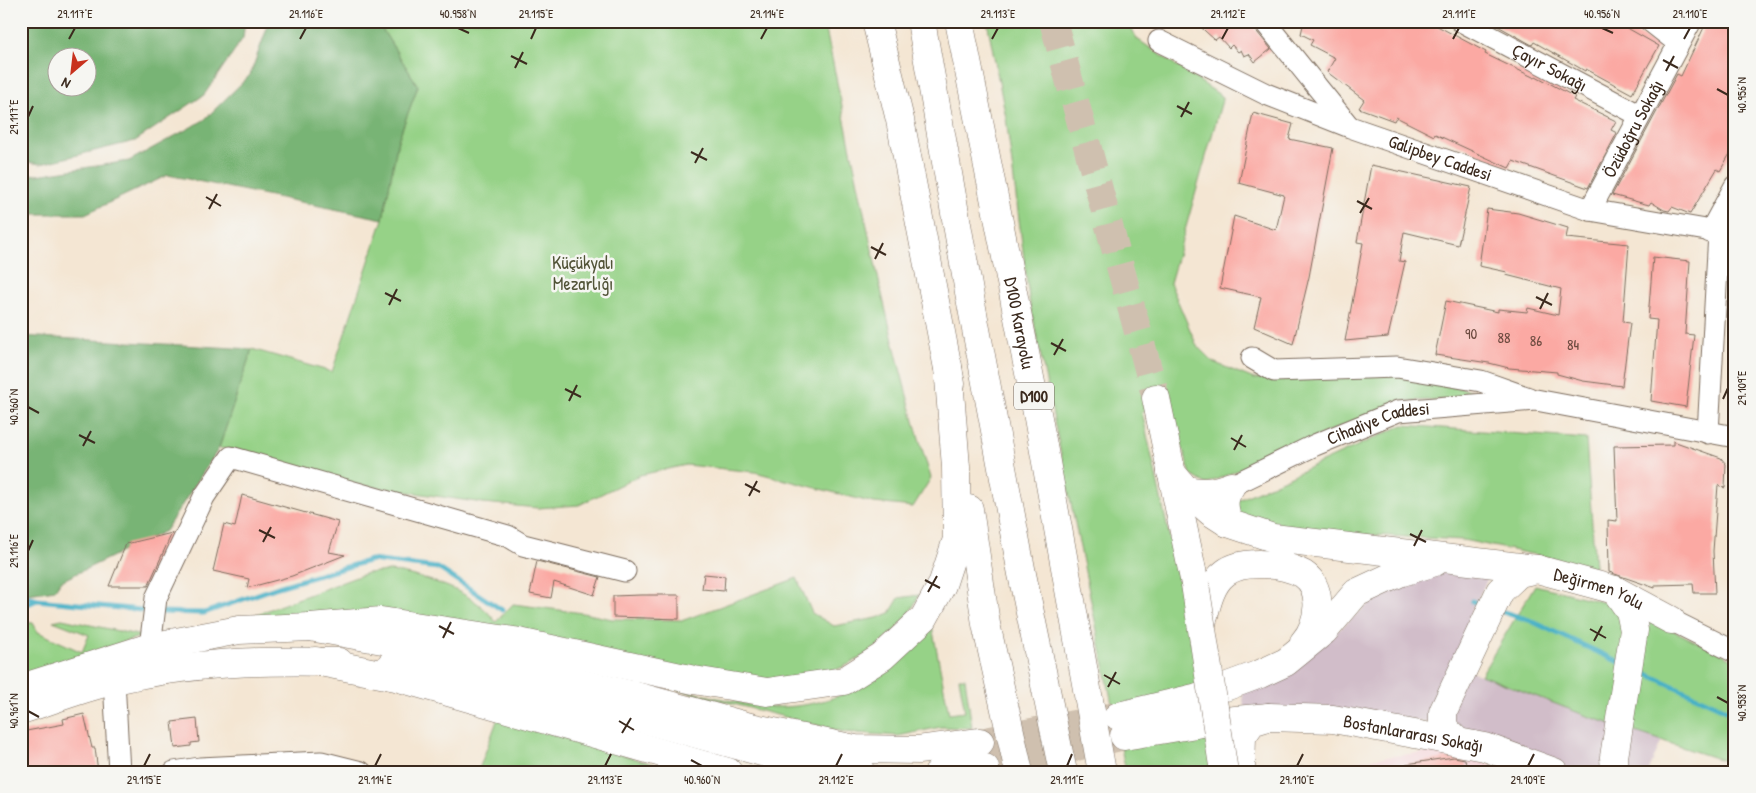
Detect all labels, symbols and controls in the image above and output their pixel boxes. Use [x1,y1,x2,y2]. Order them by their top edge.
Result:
text: 29.117°E [57,5,93,22]
text: 29.116°E [289,5,324,22]
text: 40.958°N [440,5,476,22]
text: 29.115°E [519,5,554,22]
text: 29.114°E [750,5,785,22]
text: 29.113°E [981,5,1016,22]
text: 29.112°E [1210,5,1246,22]
text: 29.111°E [1442,5,1477,22]
text: 40.956°N [1584,5,1620,22]
text: 29.110°E [1673,5,1708,22]
street label: Çayır Sokağı [1508,37,1592,97]
north arrow [48,48,98,98]
text: N [57,74,73,94]
street label: Özüdoğru Sokağı [1597,75,1669,182]
text: 40.956°N [1733,77,1750,113]
text: 29.117°E [5,99,22,135]
street label: Galipbey Caddesi [1385,128,1495,187]
park label: Küçükyalı Mezarlığı [552,250,614,296]
street label: D100 Karayolu [998,275,1041,371]
house number: 90 [1465,323,1477,344]
house number: 88 [1498,327,1511,348]
house number: 86 [1530,330,1542,351]
house number: 84 [1567,334,1579,355]
text: 29.109°E [1733,370,1750,405]
road number: D100 [1014,382,1054,410]
text: 40.960°N [5,389,22,425]
street label: Cihadiye Caddesi [1323,396,1431,451]
text: 29.116°E [5,533,22,568]
street label: Değirmen Yolu [1551,561,1648,615]
text: 40.958°N [1733,685,1750,721]
text: 40.961°N [5,693,22,729]
street label: Bostanlararası Sokağı [1341,708,1485,758]
text: 29.115°E [127,771,162,788]
text: 29.114°E [358,771,393,788]
text: 29.113°E [588,771,623,788]
text: 40.960°N [684,771,720,788]
text: 29.112°E [818,771,854,788]
text: 29.111°E [1050,771,1085,788]
text: 29.110°E [1280,771,1315,788]
text: 29.109°E [1511,771,1546,788]

